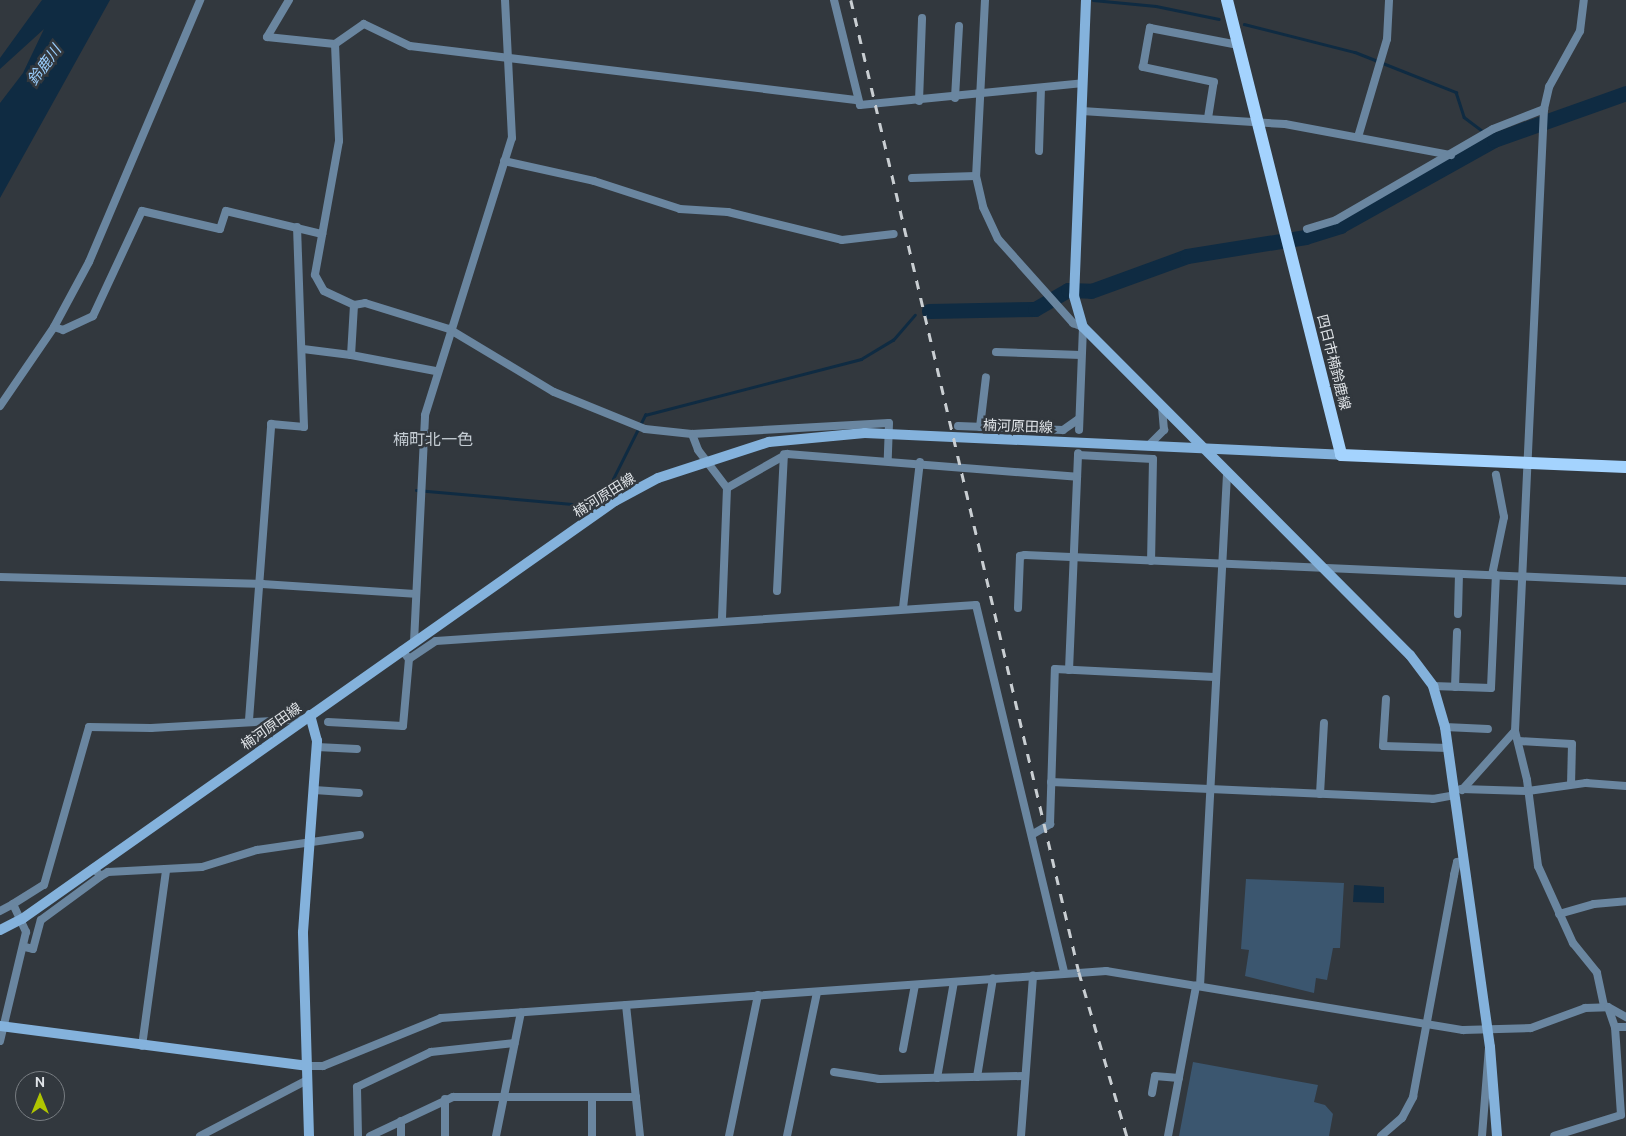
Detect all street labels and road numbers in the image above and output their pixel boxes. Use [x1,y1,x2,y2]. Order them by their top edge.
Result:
street label: 四日市楠鈴鹿線 [1314,312,1354,412]
street label: 楠河原田線 [983,416,1053,436]
street label: 楠河原田線 [570,469,638,521]
street label: 楠河原田線 [238,699,304,753]

